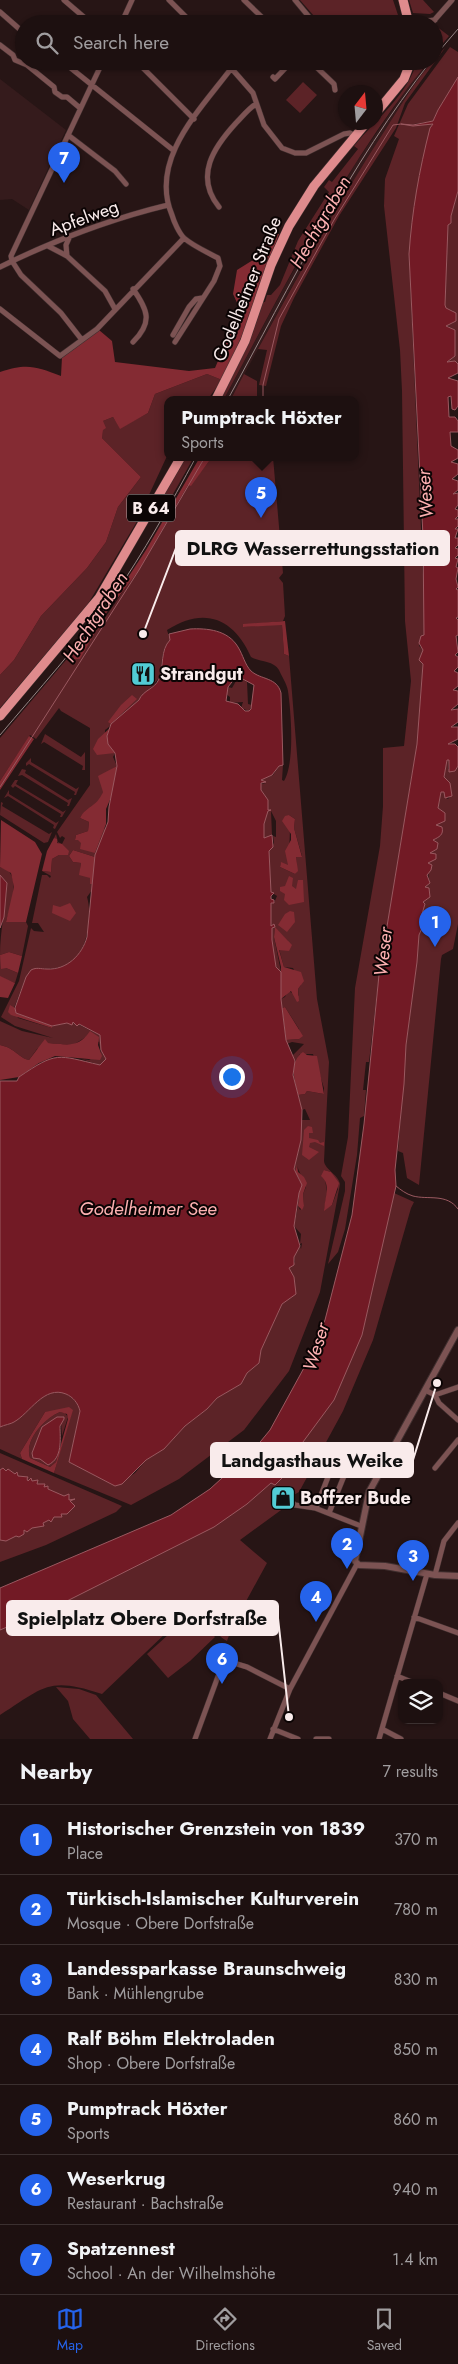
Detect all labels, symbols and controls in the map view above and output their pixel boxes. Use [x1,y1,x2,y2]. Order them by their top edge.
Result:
search box [15,15,443,70]
icon: search [33,29,61,57]
text: Search here [73,29,169,56]
north arrow [338,85,383,130]
pin: 7 [48,142,80,183]
water label: Hechtgraben [283,171,357,273]
street label: Apfelweg [46,193,122,243]
street label: Godelheimer Straße [206,213,288,365]
popup [164,396,359,461]
text: Pumptrack Höxter [181,404,342,431]
text: Sports [181,431,224,454]
water label: Weser [410,467,440,520]
pin: 5 [245,477,277,518]
road number: B 64 [127,494,175,522]
callout: DLRG Wasserrettungsstation [176,531,449,565]
text: DLRG Wasserrettungsstation [187,535,440,562]
water label: Hechtgraben [56,567,134,667]
restaurant icon: Strandgut [130,661,156,687]
place label: Strandgut [160,661,243,687]
pin: 1 [419,906,451,947]
water label: Weser [367,924,399,978]
your location [219,1064,245,1090]
water label: Godelheimer See [79,1195,217,1222]
water label: Weser [296,1318,337,1375]
callout: Landgasthaus Weike [211,1443,413,1477]
text: Landgasthaus Weike [221,1447,403,1474]
shop icon: Boffzer Bude [270,1485,296,1511]
place label: Boffzer Bude [300,1485,411,1511]
pin: 2 [331,1528,363,1569]
pin: 3 [397,1540,429,1581]
pin: 4 [300,1581,332,1622]
callout: Spielplatz Obere Dorfstraße [7,1601,278,1635]
text: Spielplatz Obere Dorfstraße [17,1605,267,1632]
pin: 6 [206,1643,238,1684]
map controls [398,1679,443,1724]
button: layers [398,1679,443,1724]
text: Nearby [20,1757,92,1787]
text: 7 results [382,1760,438,1783]
text: Historischer Grenzstein von 1839 [67,1815,365,1842]
text: 1 [32,1828,40,1851]
text: 370 m [394,1828,438,1851]
text: Place [67,1842,103,1865]
text: Türkisch-Islamischer Kulturverein [67,1885,359,1912]
text: 2 [31,1898,41,1921]
text: 780 m [394,1898,438,1921]
text: Mosque · Obere Dorfstraße [67,1912,254,1935]
text: Landessparkasse Braunschweig [67,1955,346,1982]
text: 3 [31,1968,41,1991]
text: 830 m [394,1968,438,1991]
text: Bank · Mühlengrube [67,1982,204,2005]
text: Ralf Böhm Elektroladen [67,2025,275,2052]
text: 4 [30,2038,42,2061]
text: 850 m [393,2038,438,2061]
text: Shop · Obere Dorfstraße [67,2052,235,2075]
text: Pumptrack Höxter [67,2095,228,2122]
text: 5 [31,2108,41,2131]
text: 860 m [393,2108,438,2131]
text: Sports [67,2122,109,2145]
text: Weserkrug [67,2165,165,2192]
text: 6 [31,2178,41,2201]
text: 940 m [393,2178,438,2201]
text: Restaurant · Bachstraße [67,2192,224,2215]
text: Spatzennest [67,2235,175,2262]
text: 7 [31,2248,41,2271]
text: 1.4 km [392,2248,438,2271]
text: School · An der Wilhelmshöhe [67,2262,275,2285]
tab: Map [56,2305,84,2355]
tab: Directions [196,2305,255,2355]
tab: Saved [367,2305,402,2355]

